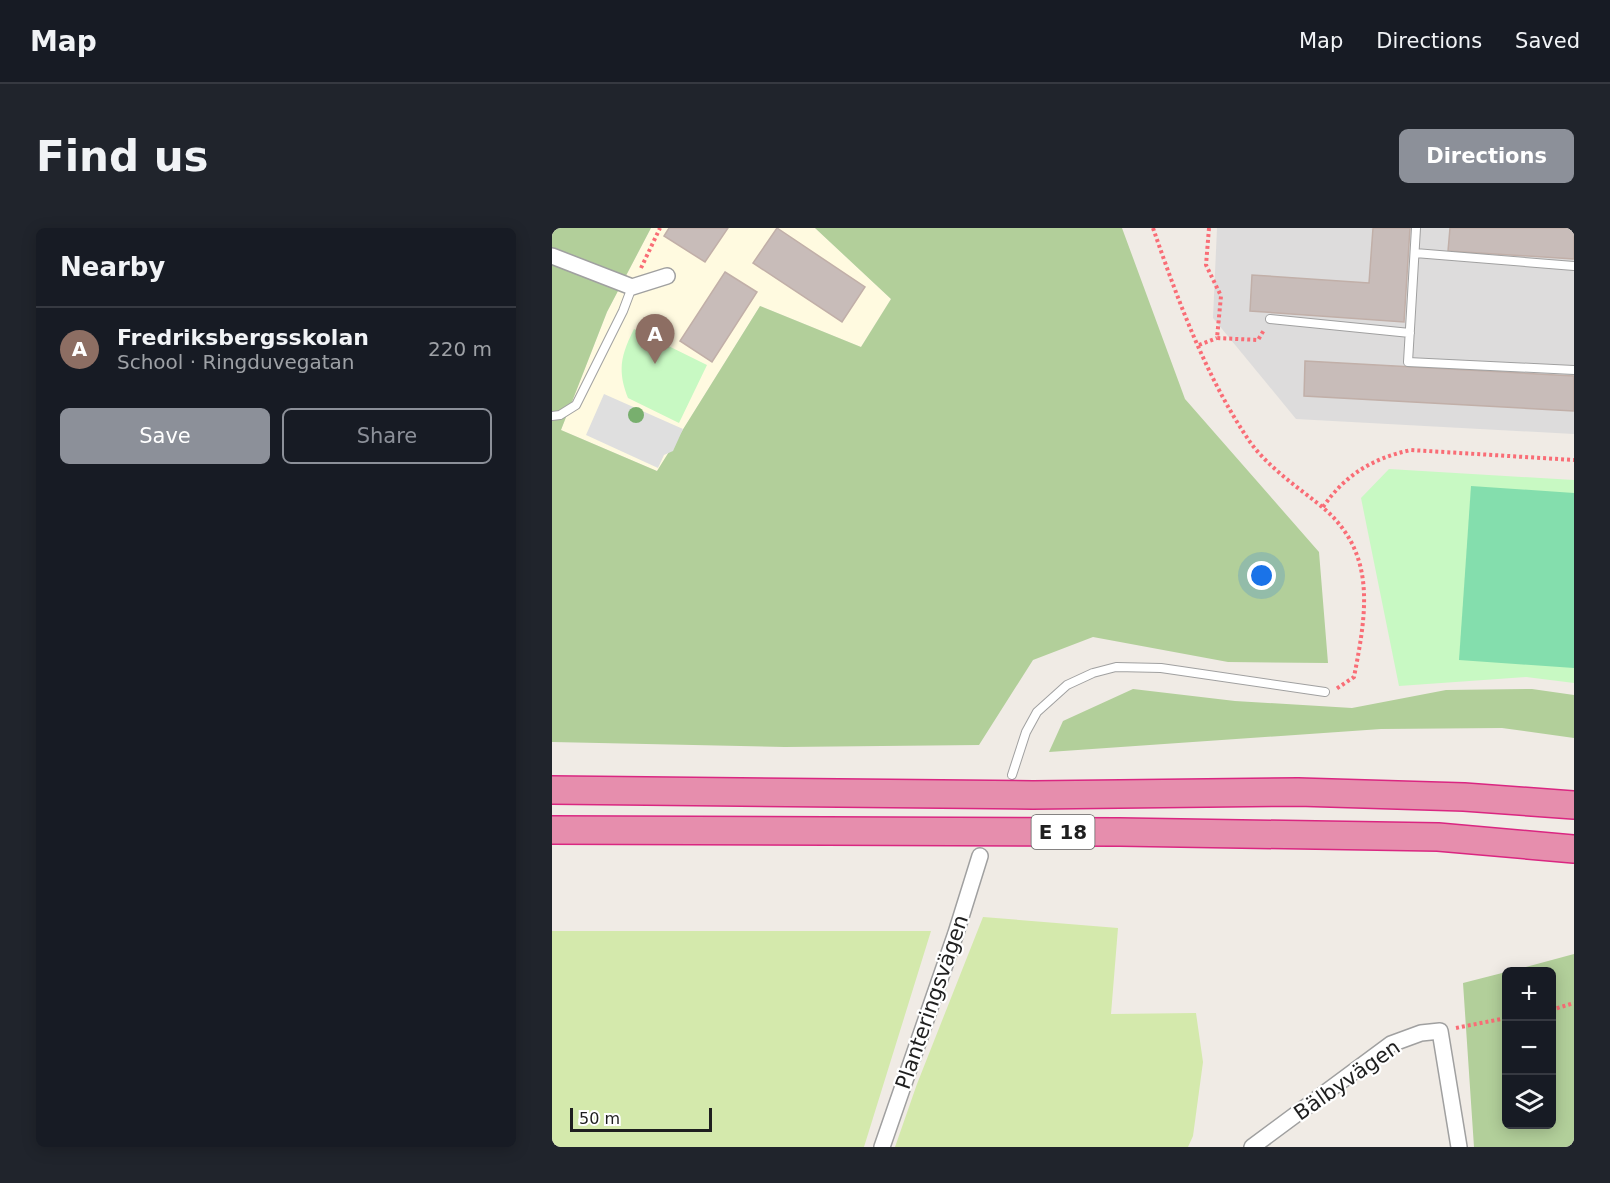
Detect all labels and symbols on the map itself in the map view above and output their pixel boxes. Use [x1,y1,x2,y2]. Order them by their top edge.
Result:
pin: A [636,314,674,364]
your location [1247,561,1276,590]
road number: E 18 [1032,815,1094,849]
street label: Planteringsvägen [891,912,973,1092]
street label: Bälbyvägen [1289,1035,1405,1125]
scale bar [570,1105,712,1132]

